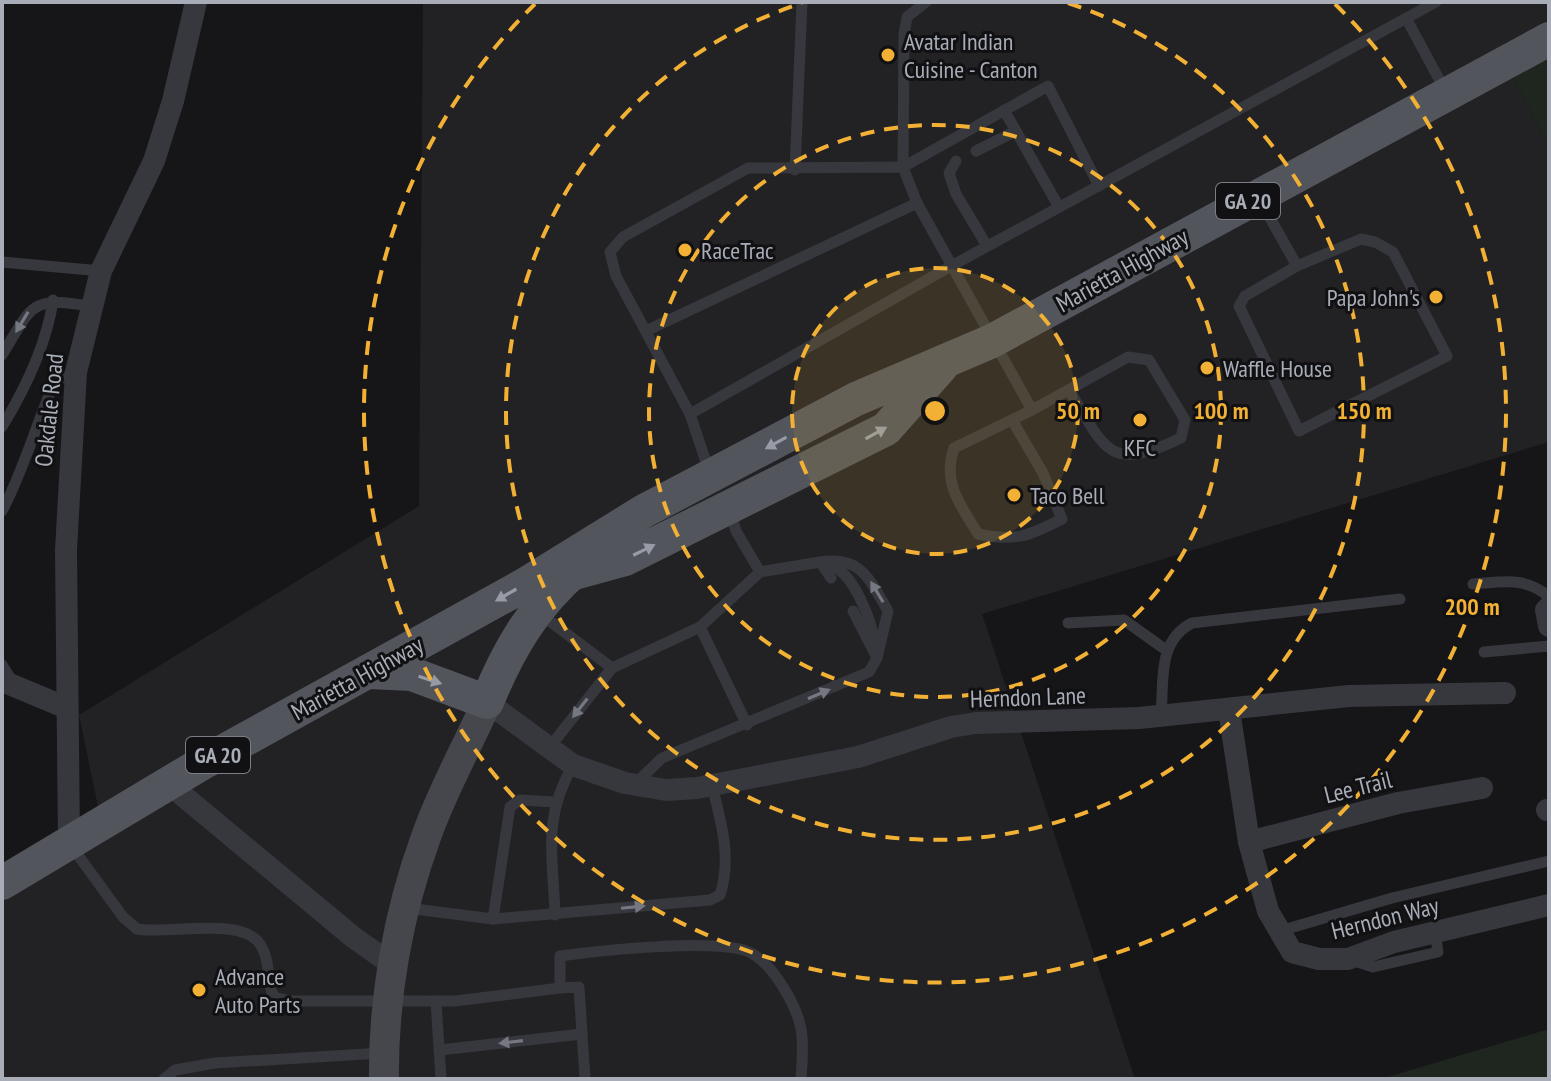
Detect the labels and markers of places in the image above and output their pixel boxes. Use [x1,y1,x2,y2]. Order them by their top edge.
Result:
place label: Avatar Indian Cuisine - Canton [904,26,1038,85]
marker: Avatar Indian Cuisine - Canton [879,46,897,64]
place label: RaceTrac [701,235,774,266]
marker: RaceTrac [676,241,694,259]
place label: Papa John's [1327,282,1420,313]
marker: Papa John's [1427,288,1445,306]
place label: Waffle House [1223,353,1332,384]
marker: Waffle House [1198,359,1216,377]
centre of rings [921,397,949,425]
marker: KFC [1131,411,1149,429]
place label: KFC [1124,432,1156,463]
place label: Taco Bell [1030,480,1105,511]
marker: Taco Bell [1005,486,1023,504]
place label: Advance Auto Parts [215,961,300,1020]
marker: Advance Auto Parts [190,981,208,999]

